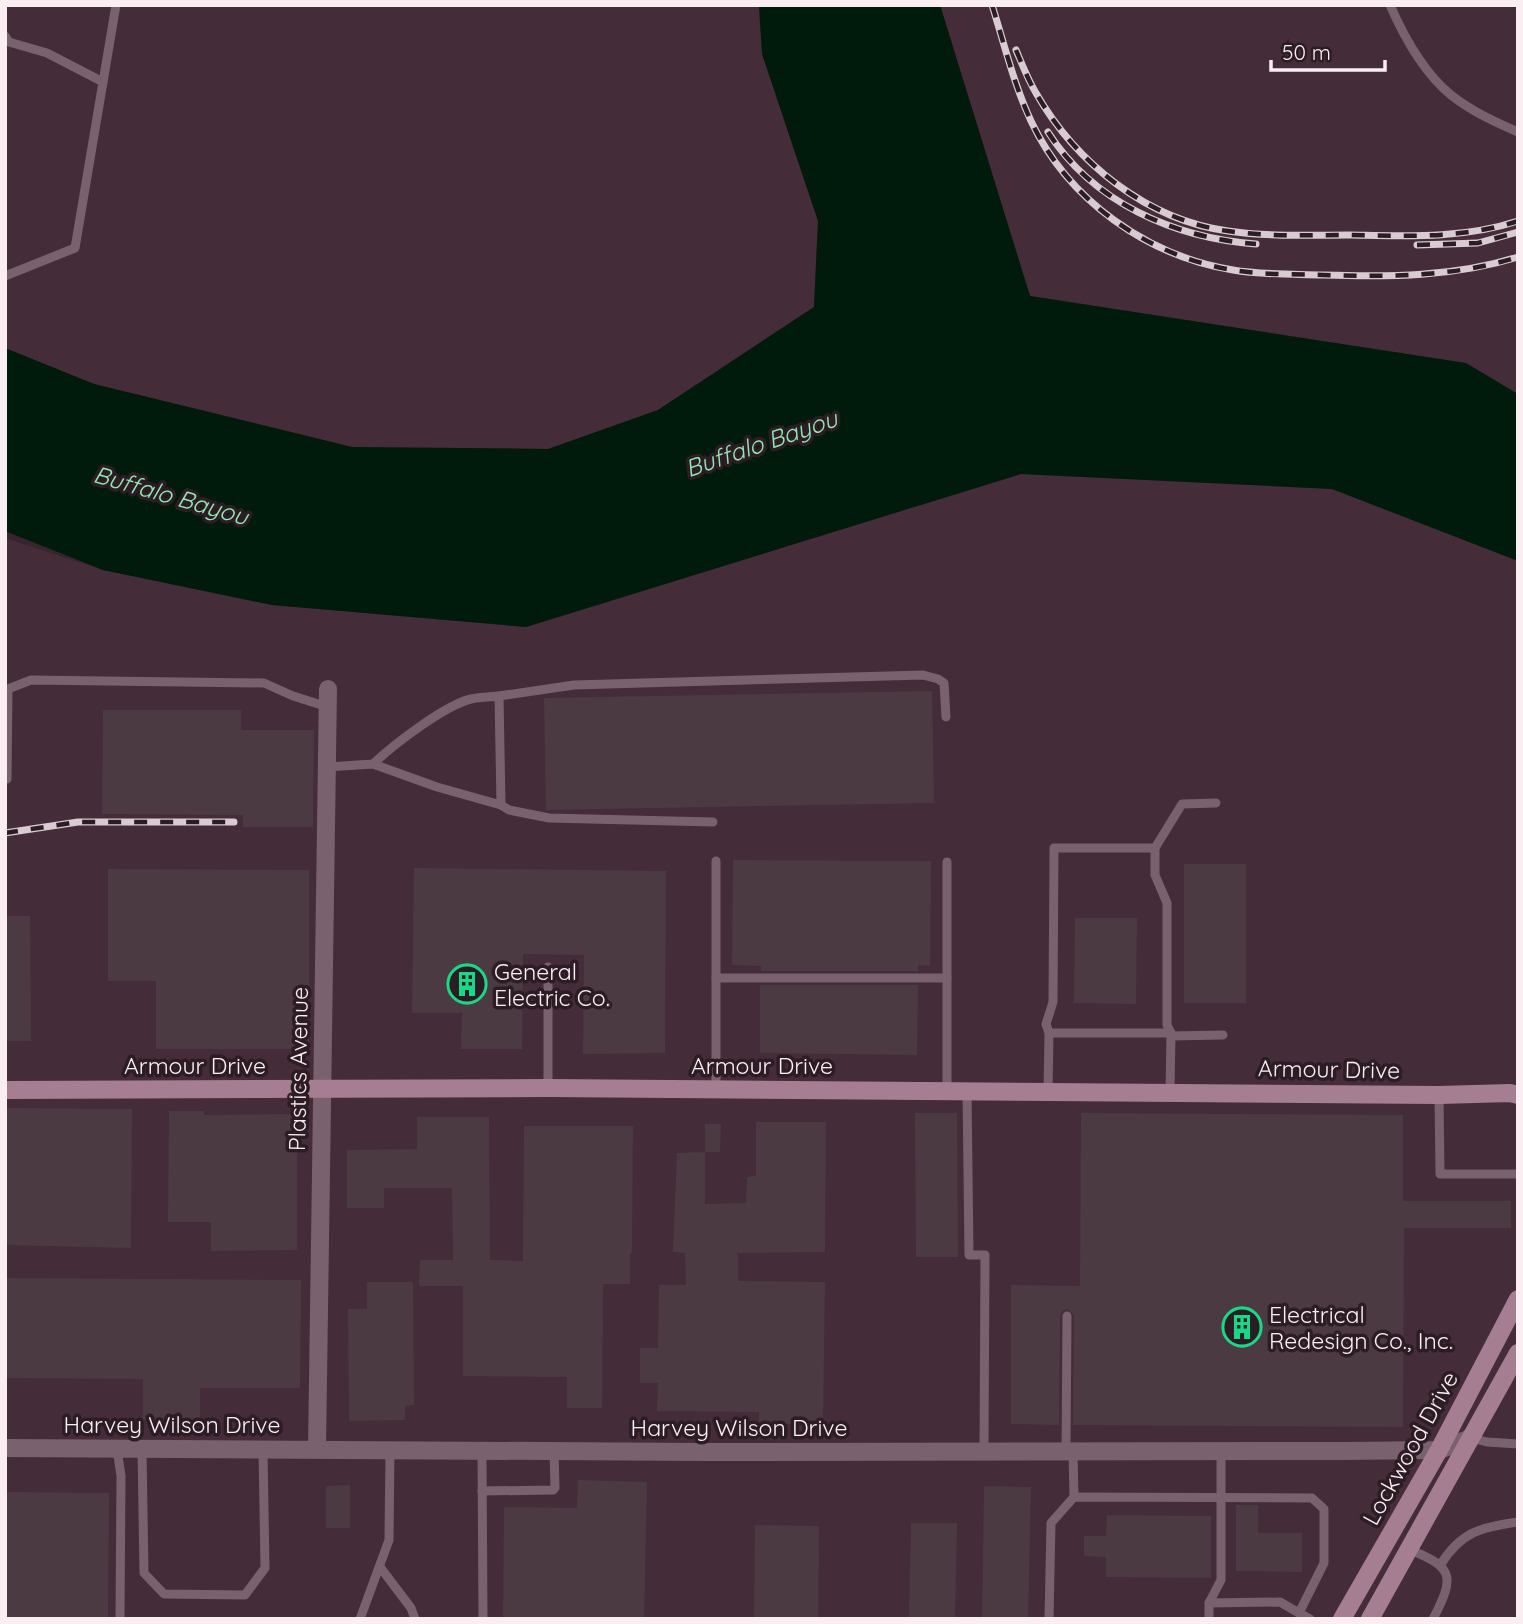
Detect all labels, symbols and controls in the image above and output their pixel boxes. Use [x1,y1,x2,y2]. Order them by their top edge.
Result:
scale bar [1271,28,1385,72]
text: 50 m [1282,39,1331,65]
water label: Buffalo Bayou [681,402,842,483]
water label: Buffalo Bayou [90,459,253,532]
place label: General Electric Co. [494,957,610,1012]
building icon: General Electric Co. [446,963,488,1005]
street label: Plastics Avenue [282,987,314,1151]
street label: Armour Drive [124,1051,266,1080]
street label: Armour Drive [691,1051,833,1080]
street label: Armour Drive [1258,1053,1400,1085]
place label: Electrical Redesign Co., Inc. [1269,1300,1453,1355]
building icon: Electrical Redesign Co., Inc. [1221,1306,1263,1348]
street label: Lockwood Drive [1356,1366,1464,1530]
street label: Harvey Wilson Drive [64,1410,280,1439]
street label: Harvey Wilson Drive [631,1413,847,1442]

